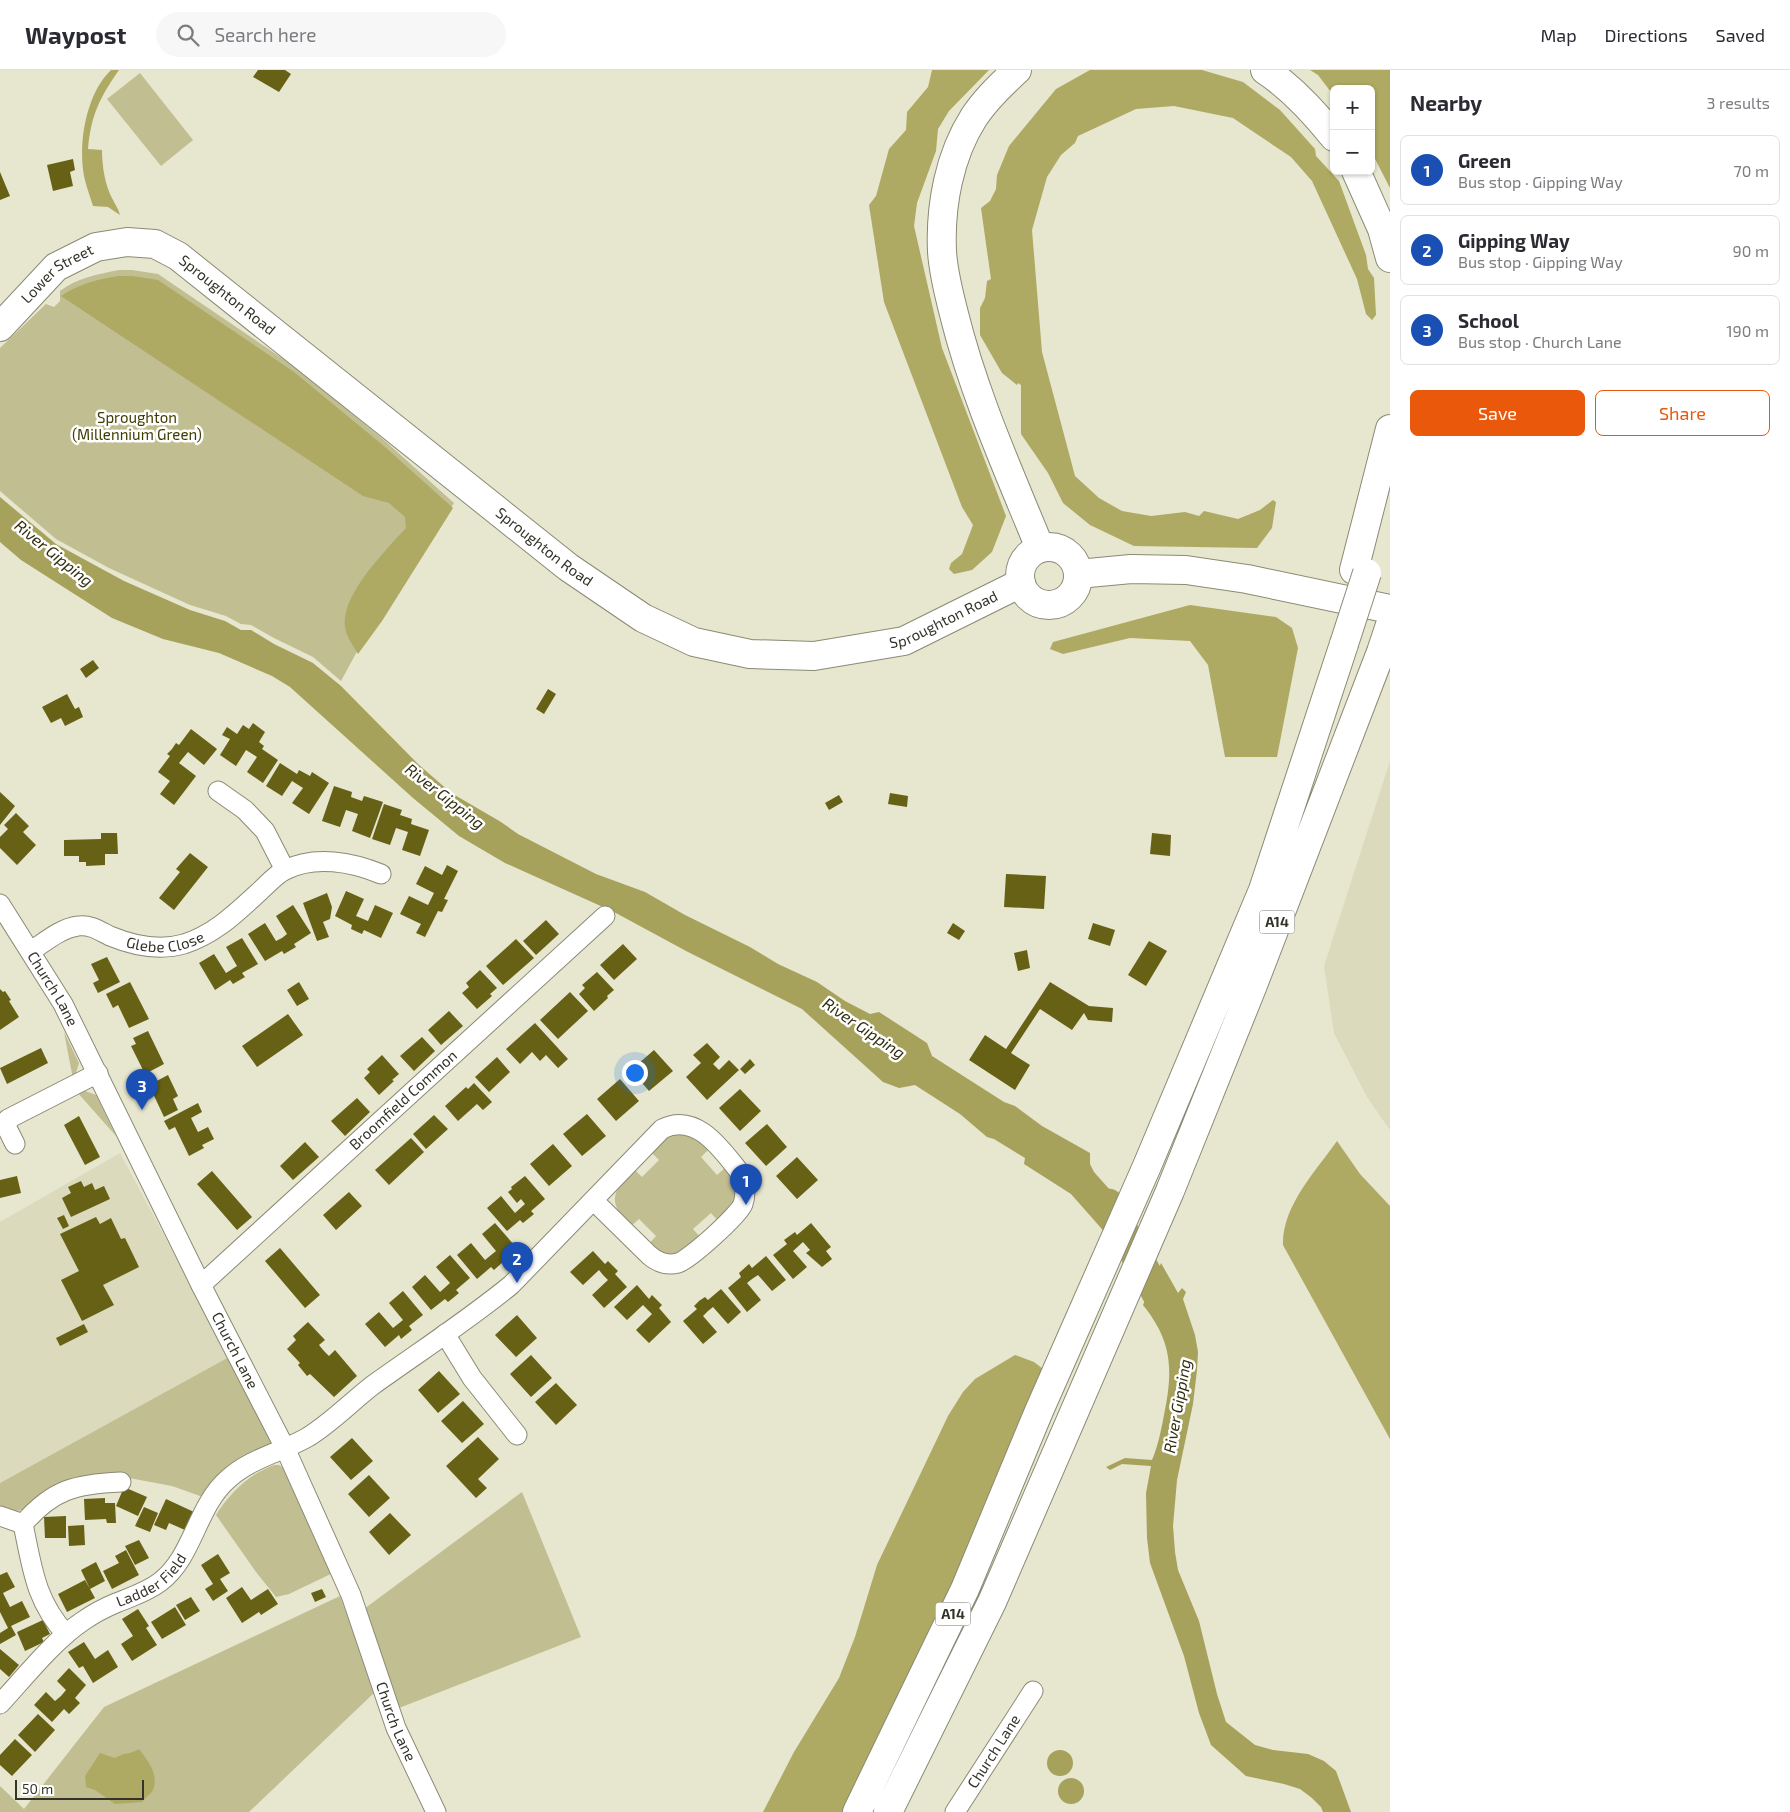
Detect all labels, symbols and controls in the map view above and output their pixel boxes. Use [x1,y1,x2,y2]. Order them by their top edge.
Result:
search box [156,12,506,57]
text: Waypost [25,20,126,49]
icon: search [174,21,202,49]
text: Search here [214,23,317,46]
text: Map [1540,24,1577,46]
text: Directions [1605,24,1688,46]
text: Saved [1716,24,1765,46]
map controls [1330,85,1375,175]
button: + [1330,85,1375,130]
text: Nearby [1410,90,1482,115]
text: 3 results [1707,93,1770,112]
button: − [1330,130,1375,175]
text: Green [1458,149,1511,172]
text: 1 [1424,161,1430,180]
text: 70 m [1734,161,1769,180]
text: Bus stop · Gipping Way [1458,172,1623,191]
text: Gipping Way [1458,229,1570,252]
street label: Lower Street [17,240,96,307]
text: 2 [1422,241,1432,260]
text: 90 m [1733,241,1769,260]
street label: Sproughton Road [176,251,279,338]
text: Bus stop · Gipping Way [1458,252,1623,271]
text: School [1458,309,1519,332]
text: 3 [1422,321,1432,340]
text: 190 m [1726,321,1769,340]
text: Bus stop · Church Lane [1458,332,1622,351]
button: Save [1410,390,1585,436]
button: Share [1595,390,1770,436]
park label: Sproughton (Millennium Green) [72,408,202,443]
street label: Sproughton Road [493,503,597,589]
water label: River Gipping [11,515,97,590]
street label: Sproughton Road [888,586,1000,651]
water label: River Gipping [402,759,489,832]
road number: A14 [1260,910,1294,934]
street label: Glebe Close [124,927,207,955]
street label: Church Lane [24,948,82,1029]
water label: River Gipping [819,993,909,1062]
street label: Broomfield Common [345,1046,460,1153]
your location [622,1060,648,1086]
pin: 3 [126,1069,158,1110]
pin: 1 [730,1164,762,1205]
pin: 2 [501,1242,533,1283]
street label: Church Lane [208,1309,263,1391]
water label: River Gipping [1159,1357,1194,1454]
street label: Ladder Field [113,1550,190,1610]
road number: A14 [936,1602,970,1626]
street label: Church Lane [373,1679,420,1764]
street label: Church Lane [963,1711,1023,1791]
scale bar [15,1777,144,1800]
text: 50 m [22,1780,53,1797]

